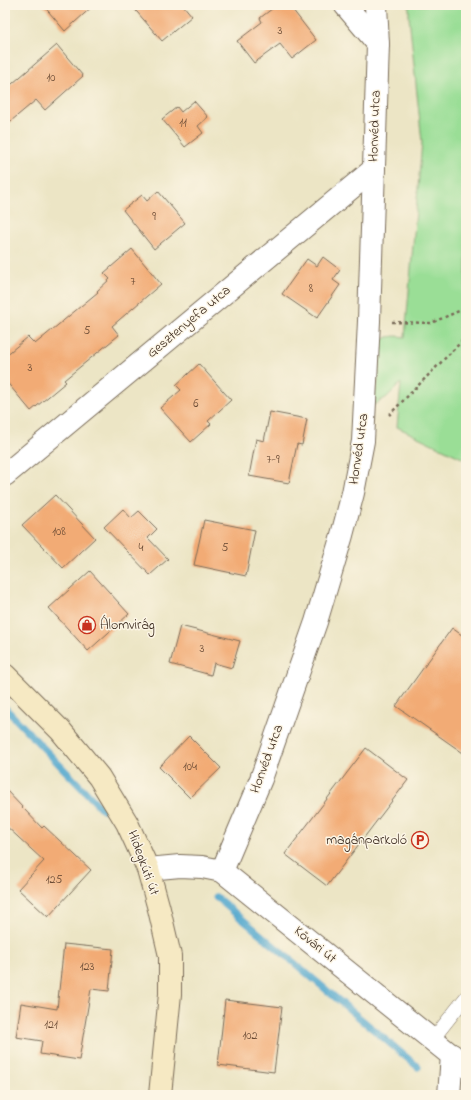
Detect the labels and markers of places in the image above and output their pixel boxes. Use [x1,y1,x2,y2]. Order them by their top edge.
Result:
place label: Álomvirág [100,614,155,637]
shop icon: Álomvirág [77,615,97,635]
place label: magánparkoló [326,830,407,852]
parking icon: magánparkoló [410,830,430,850]

